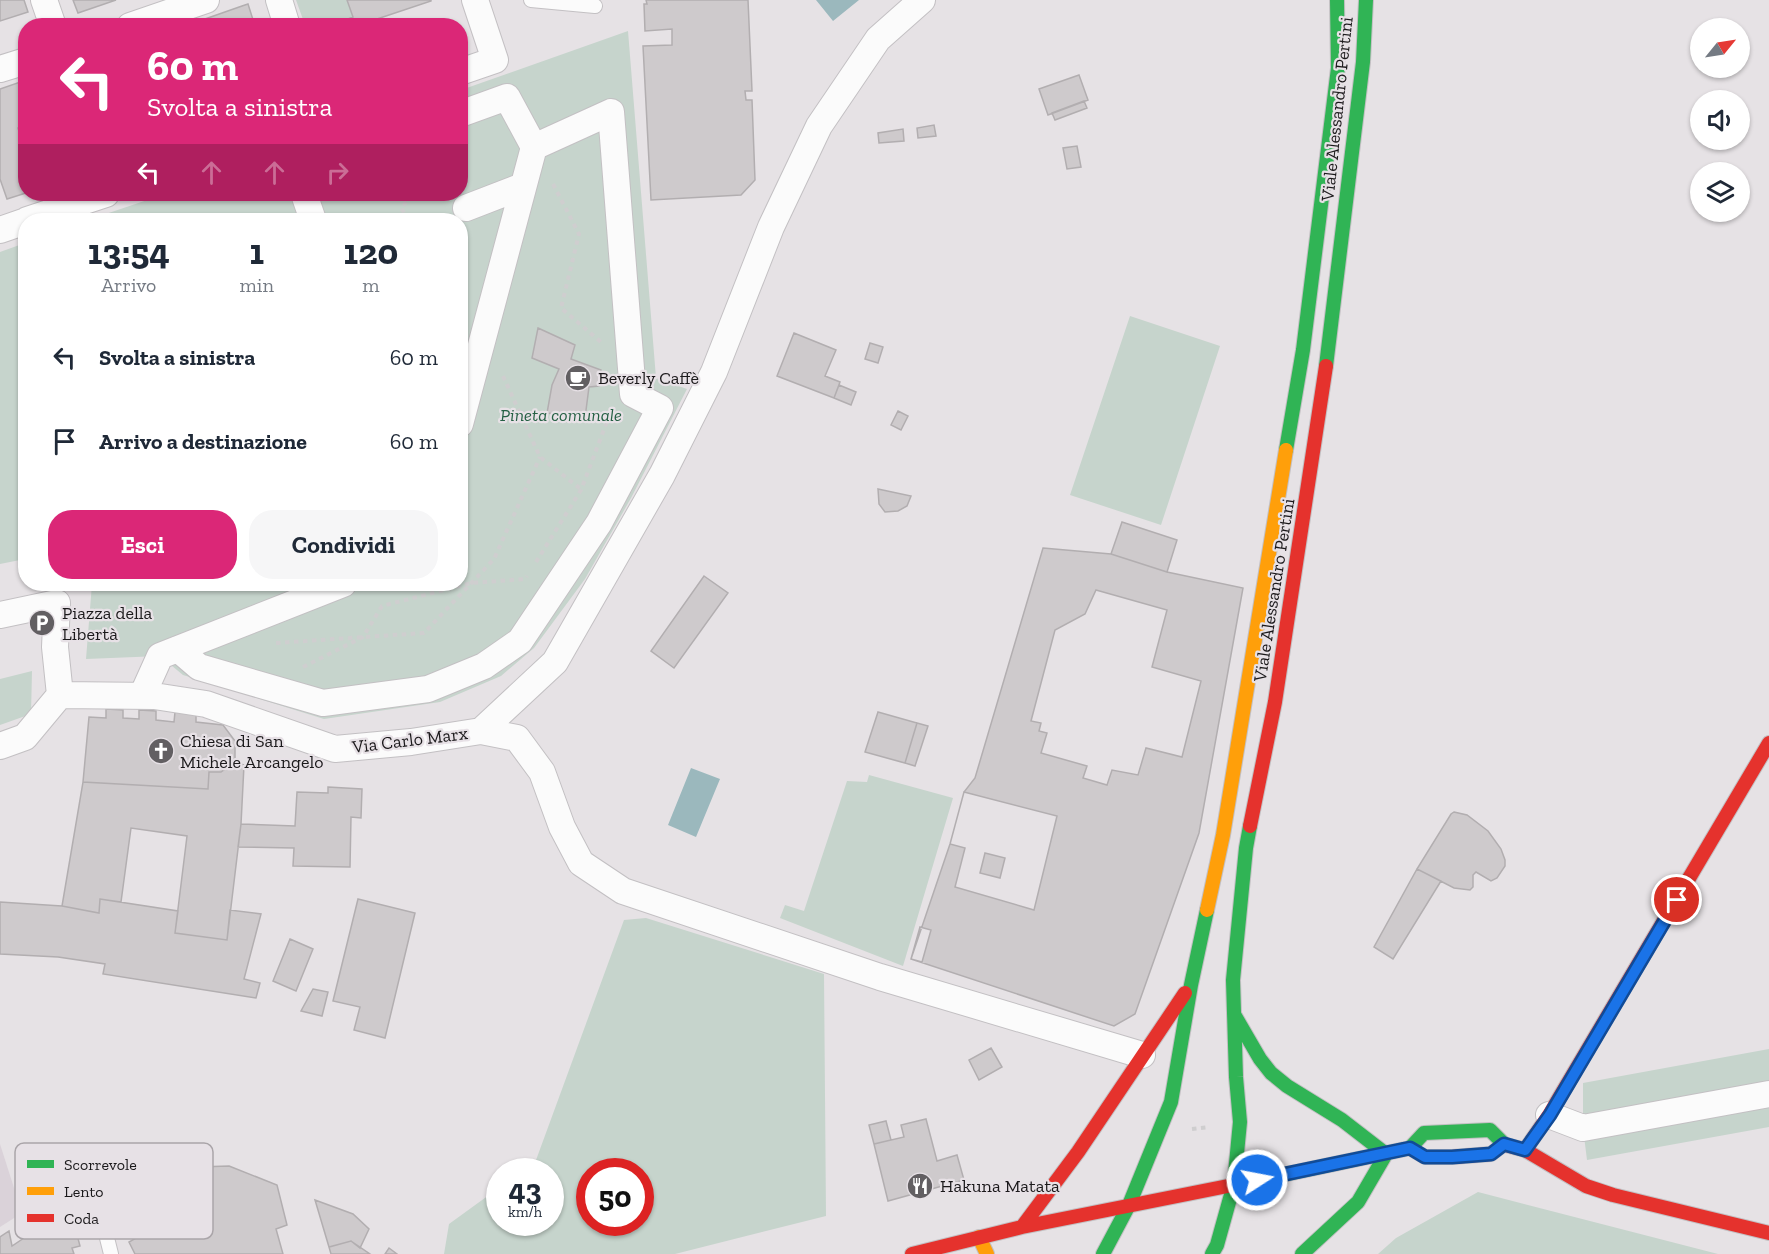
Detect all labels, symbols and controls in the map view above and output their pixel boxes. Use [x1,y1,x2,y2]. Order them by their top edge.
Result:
street label: Viale Alessandro Pertini [1316,16,1358,203]
north arrow [1690,18,1750,78]
map controls [1690,18,1750,222]
text: 60 m [147,40,238,91]
icon: left [48,42,126,120]
button: sound [1690,90,1750,150]
text: Svolta a sinistra [147,91,333,123]
icon: left [132,156,165,189]
icon: ahead [195,156,228,189]
icon: ahead [258,156,291,189]
icon: right [321,156,354,189]
button: layers [1690,162,1750,222]
text: 13:54 [88,230,170,273]
text: 1 [249,230,264,273]
text: 120 [344,230,398,273]
text: Arrivo [101,273,156,297]
text: min [240,273,274,297]
text: m [362,273,380,297]
icon: left [48,341,81,374]
text: Svolta a sinistra [99,344,255,371]
text: 60 m [390,344,438,371]
cafe icon: Beverly Caffè [563,363,593,393]
place label: Beverly Caffè [598,367,699,389]
park label: Pineta comunale [500,404,622,426]
icon: arrive [48,425,81,458]
text: Arrivo a destinazione [99,428,307,455]
text: 60 m [390,428,438,455]
street label: Viale Alessandro Pertini [1248,497,1299,684]
button: Esci [48,510,237,579]
button: Condividi [249,510,438,579]
place label: Piazza della Libertà [62,602,152,645]
parking icon: Piazza della Libertà [27,608,57,638]
street label: Via Carlo Marx [350,722,469,758]
place label: Chiesa di San Michele Arcangelo [180,730,323,773]
church icon: Chiesa di San Michele Arcangelo [146,736,176,766]
pin [1651,874,1702,925]
icon: arrive [1660,883,1693,916]
legend [15,1143,213,1239]
position arrow [1225,1148,1289,1212]
text: Scorrevole [64,1155,137,1174]
speed limit sign: 50 [576,1158,654,1236]
restaurant icon: Hakuna Matata [905,1171,935,1201]
text: 43 [508,1172,542,1208]
place label: Hakuna Matata [940,1175,1060,1197]
text: Lento [64,1182,104,1201]
text: km/h [508,1203,542,1221]
text: Coda [64,1209,99,1228]

